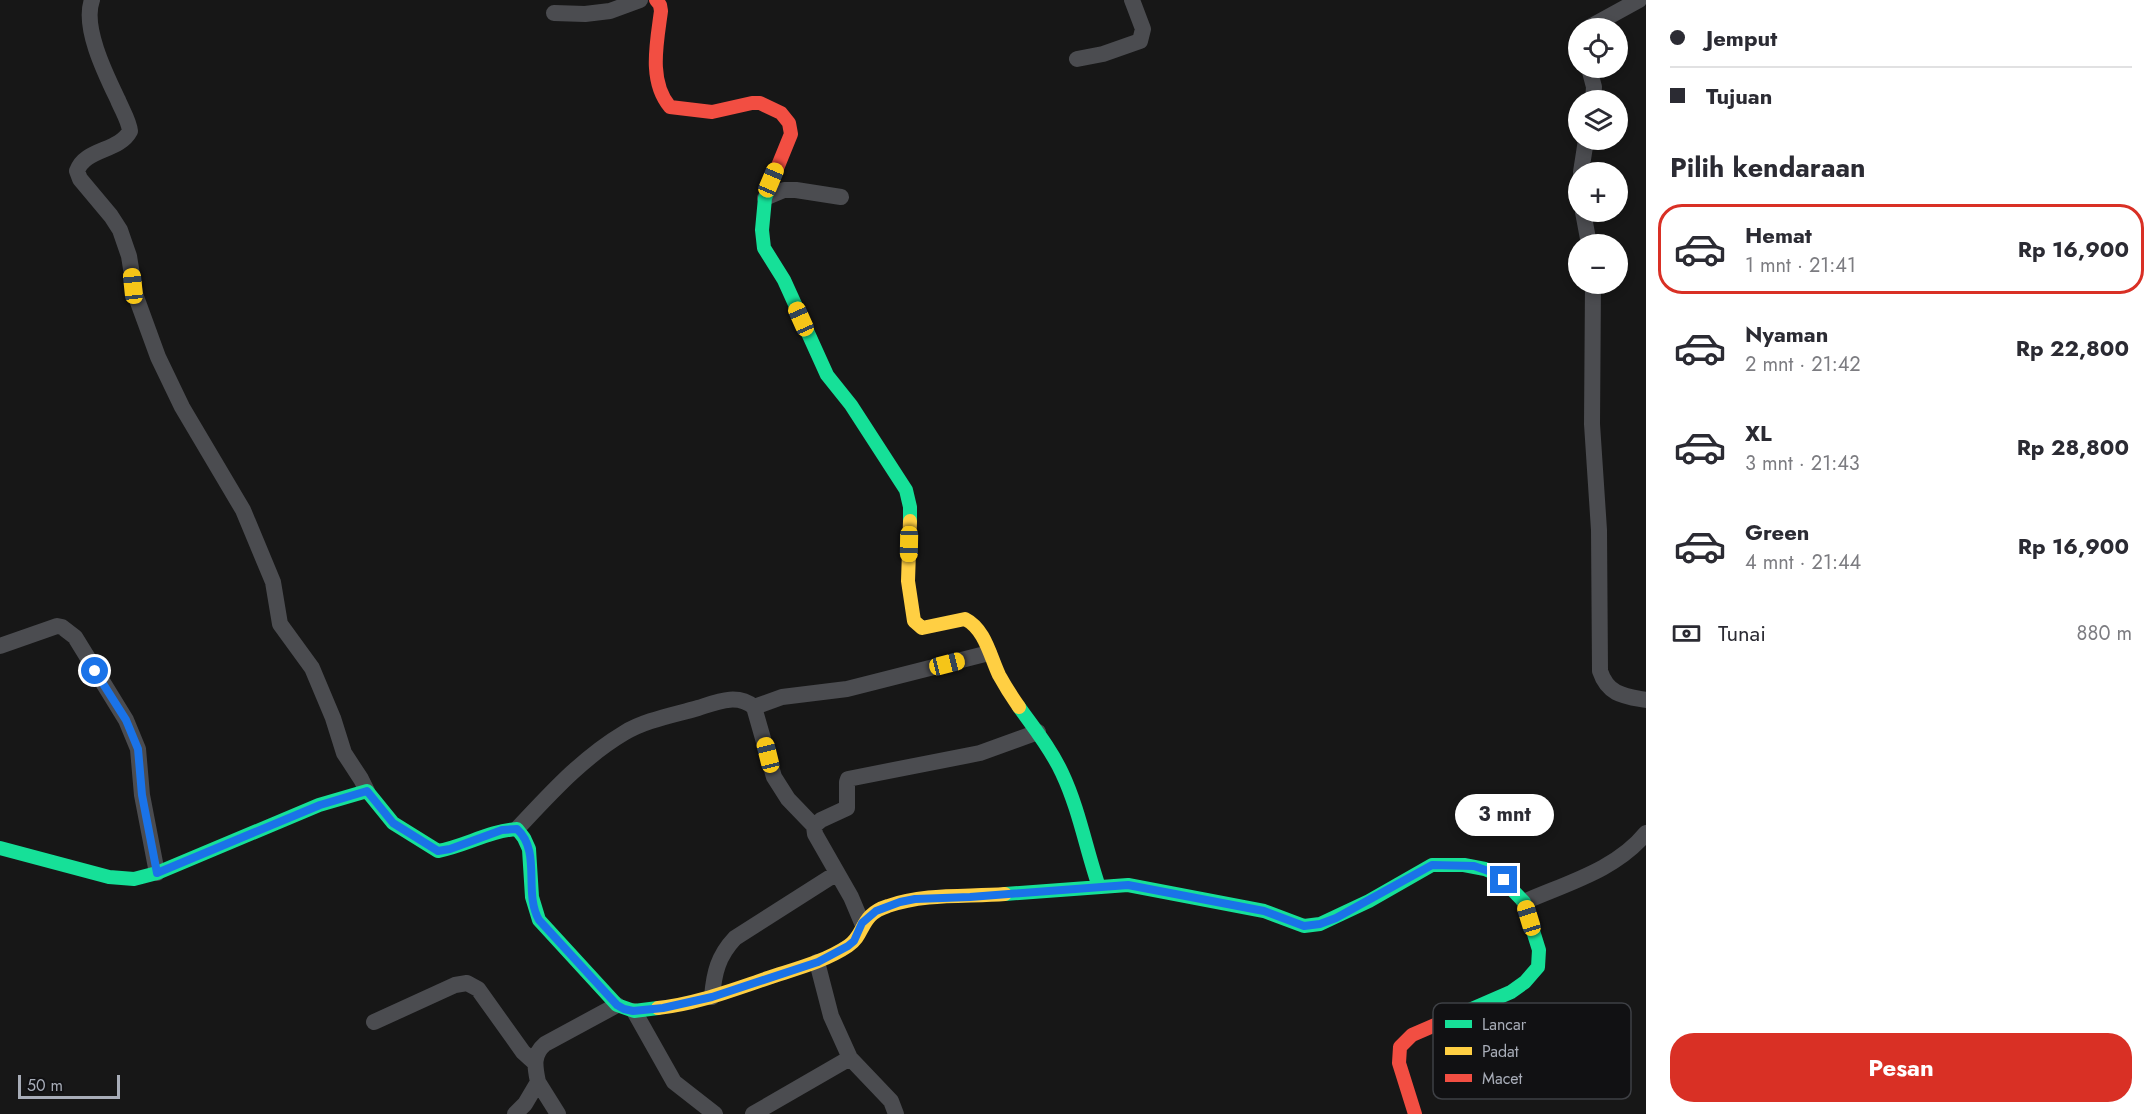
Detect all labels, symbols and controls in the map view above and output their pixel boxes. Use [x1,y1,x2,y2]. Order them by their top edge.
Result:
map controls [1568,18,1628,294]
button: locate [1568,18,1628,78]
text: Jemput [1706,22,1777,54]
text: Tujuan [1706,80,1772,112]
button: layers [1568,90,1628,150]
text: Pilih kendaraan [1670,148,1866,187]
car [756,160,786,200]
button: + [1568,162,1628,222]
text: Hemat [1745,219,1812,251]
icon: car [1673,222,1727,276]
text: Rp 16,900 [2018,233,2129,265]
button: − [1568,234,1628,294]
text: 1 mnt · 21:41 [1745,251,1856,280]
car [122,267,144,305]
car [785,299,817,339]
text: Nyaman [1745,318,1828,350]
icon: car [1673,321,1727,375]
text: Rp 22,800 [2016,332,2129,364]
text: 2 mnt · 21:42 [1745,350,1861,379]
text: XL [1745,417,1772,449]
icon: car [1673,420,1727,474]
text: Rp 28,800 [2017,431,2129,463]
text: 3 mnt · 21:43 [1745,449,1860,478]
text: Green [1745,516,1809,548]
icon: car [1673,519,1727,573]
car [900,526,918,562]
text: Rp 16,900 [2018,530,2129,562]
text: 4 mnt · 21:44 [1745,548,1861,577]
icon: cash [1670,617,1703,650]
text: Tunai [1718,617,1766,649]
text: 880 m [2077,619,2132,648]
car [927,651,967,677]
route start [81,657,108,684]
car [755,735,781,775]
callout: 3 mnt [1454,793,1553,835]
text: 3 mnt [1478,800,1531,829]
route end [1490,866,1517,893]
car [1515,898,1543,938]
legend [1433,1003,1631,1099]
text: Lancar [1482,1013,1527,1036]
button: Pesan [1670,1033,2132,1102]
text: Padat [1482,1040,1519,1063]
text: Macet [1482,1067,1523,1090]
scale bar [18,1072,120,1100]
text: 50 m [27,1074,63,1097]

